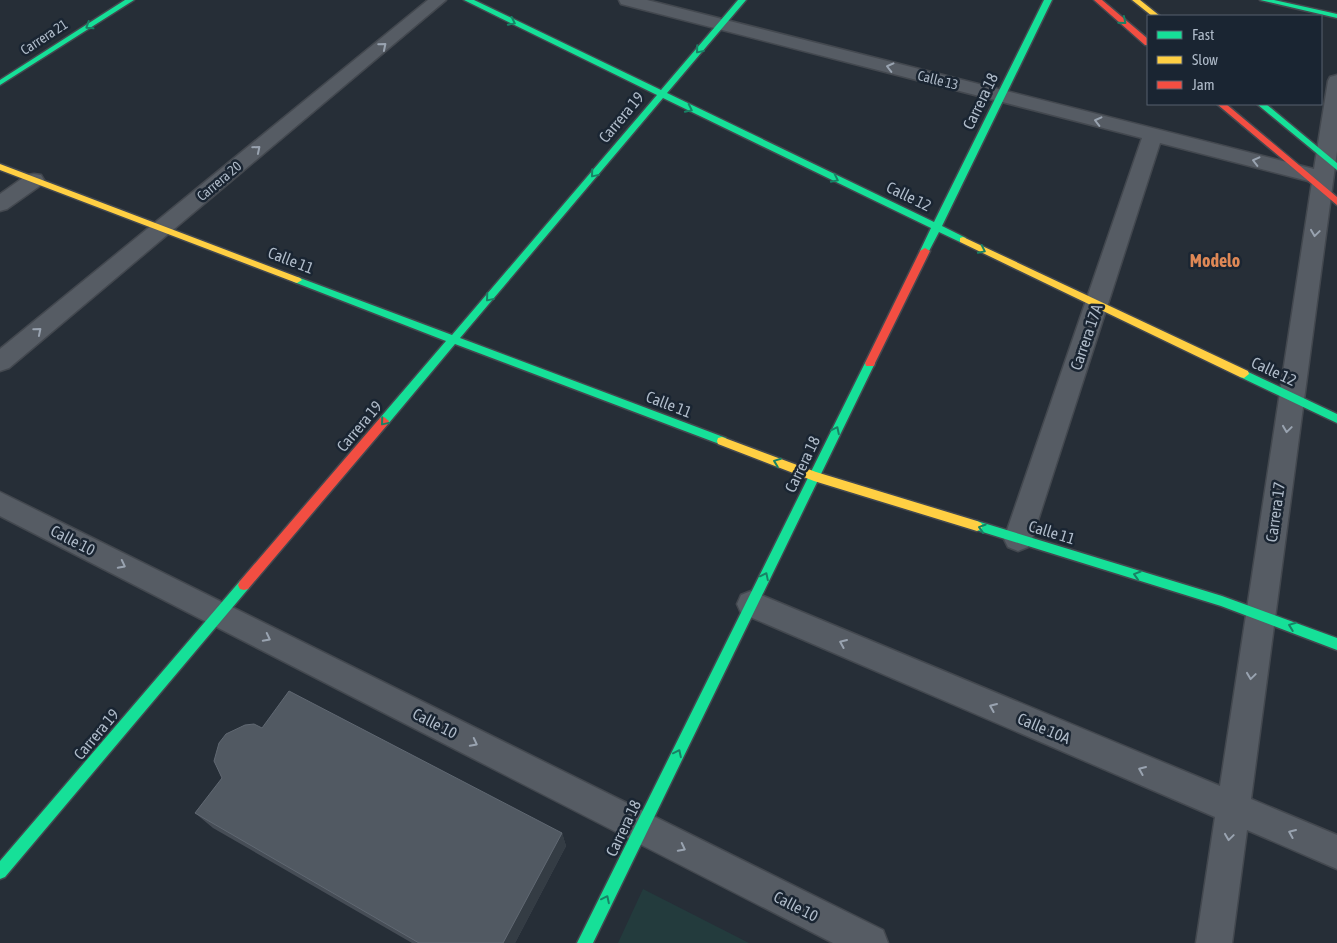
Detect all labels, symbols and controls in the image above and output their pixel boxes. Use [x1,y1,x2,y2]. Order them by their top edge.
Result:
one-way arrow [506,15,515,25]
legend [1147,15,1322,105]
street label: Carrera 21 [17,16,71,58]
one-way arrow [1117,16,1126,24]
one-way arrow [85,20,94,30]
text: Fast [1192,26,1214,43]
one-way arrow [377,43,386,51]
one-way arrow [696,45,705,54]
text: Slow [1192,51,1218,68]
one-way arrow [887,63,895,73]
street label: Calle 13 [916,67,960,93]
street label: Carrera 18 [959,70,1001,132]
text: Jam [1192,76,1215,93]
street label: Carrera 19 [595,88,647,146]
one-way arrow [684,102,693,113]
one-way arrow [1095,116,1103,126]
one-way arrow [252,146,261,155]
one-way arrow [1251,156,1260,167]
street label: Carrera 20 [194,158,245,204]
one-way arrow [591,169,600,178]
one-way arrow [830,173,839,183]
street label: Calle 12 [884,178,934,214]
one-way arrow [1310,230,1321,238]
street label: Calle 11 [266,243,316,277]
one-way arrow [977,243,986,254]
district label: Modelo [1190,250,1240,271]
one-way arrow [486,292,494,301]
street label: Carrera 17A [1066,302,1106,372]
one-way arrow [32,327,41,336]
street label: Calle 12 [1249,353,1299,389]
street label: Calle 11 [644,387,694,421]
street label: Carrera 19 [333,397,385,455]
one-way arrow [380,416,389,425]
one-way arrow [1282,425,1293,433]
one-way arrow [830,426,841,435]
street label: Carrera 18 [781,433,823,495]
one-way arrow [773,458,782,469]
street label: Carrera 17 [1262,481,1288,543]
street label: Calle 11 [1027,516,1077,548]
street label: Calle 10 [48,521,98,559]
one-way arrow [978,523,986,533]
one-way arrow [116,559,125,569]
one-way arrow [1134,570,1142,580]
one-way arrow [759,572,769,581]
one-way arrow [1288,622,1296,632]
one-way arrow [261,632,270,642]
one-way arrow [839,639,848,650]
one-way arrow [1246,673,1257,681]
one-way arrow [989,702,998,713]
street label: Calle 10 [410,704,460,742]
street label: Carrera 19 [70,705,122,763]
street label: Calle 10A [1015,709,1073,747]
one-way arrow [469,737,478,747]
one-way arrow [672,750,682,759]
one-way arrow [1139,766,1147,776]
street label: Carrera 18 [602,797,644,859]
one-way arrow [1288,829,1297,840]
one-way arrow [1224,833,1234,842]
one-way arrow [676,842,685,852]
street label: Calle 10 [771,887,821,925]
one-way arrow [600,895,610,904]

